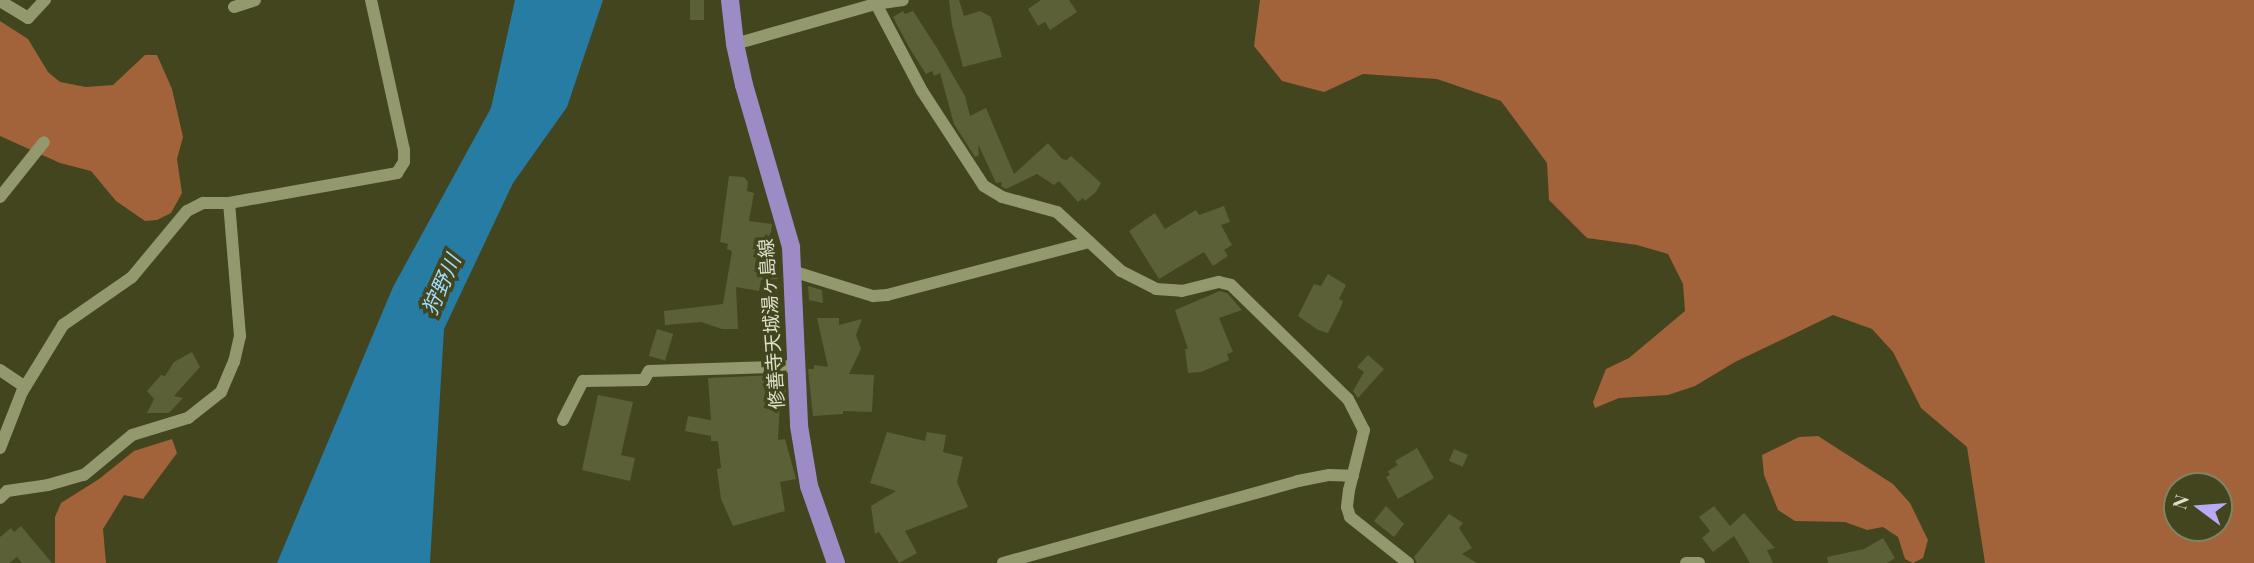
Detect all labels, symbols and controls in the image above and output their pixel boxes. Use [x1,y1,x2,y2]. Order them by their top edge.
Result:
street label: 修善寺天城湯ヶ島線 [754,238,788,410]
water label: 狩野川 [416,250,464,318]
north arrow [2163,472,2233,542]
text: N [2165,492,2194,512]

